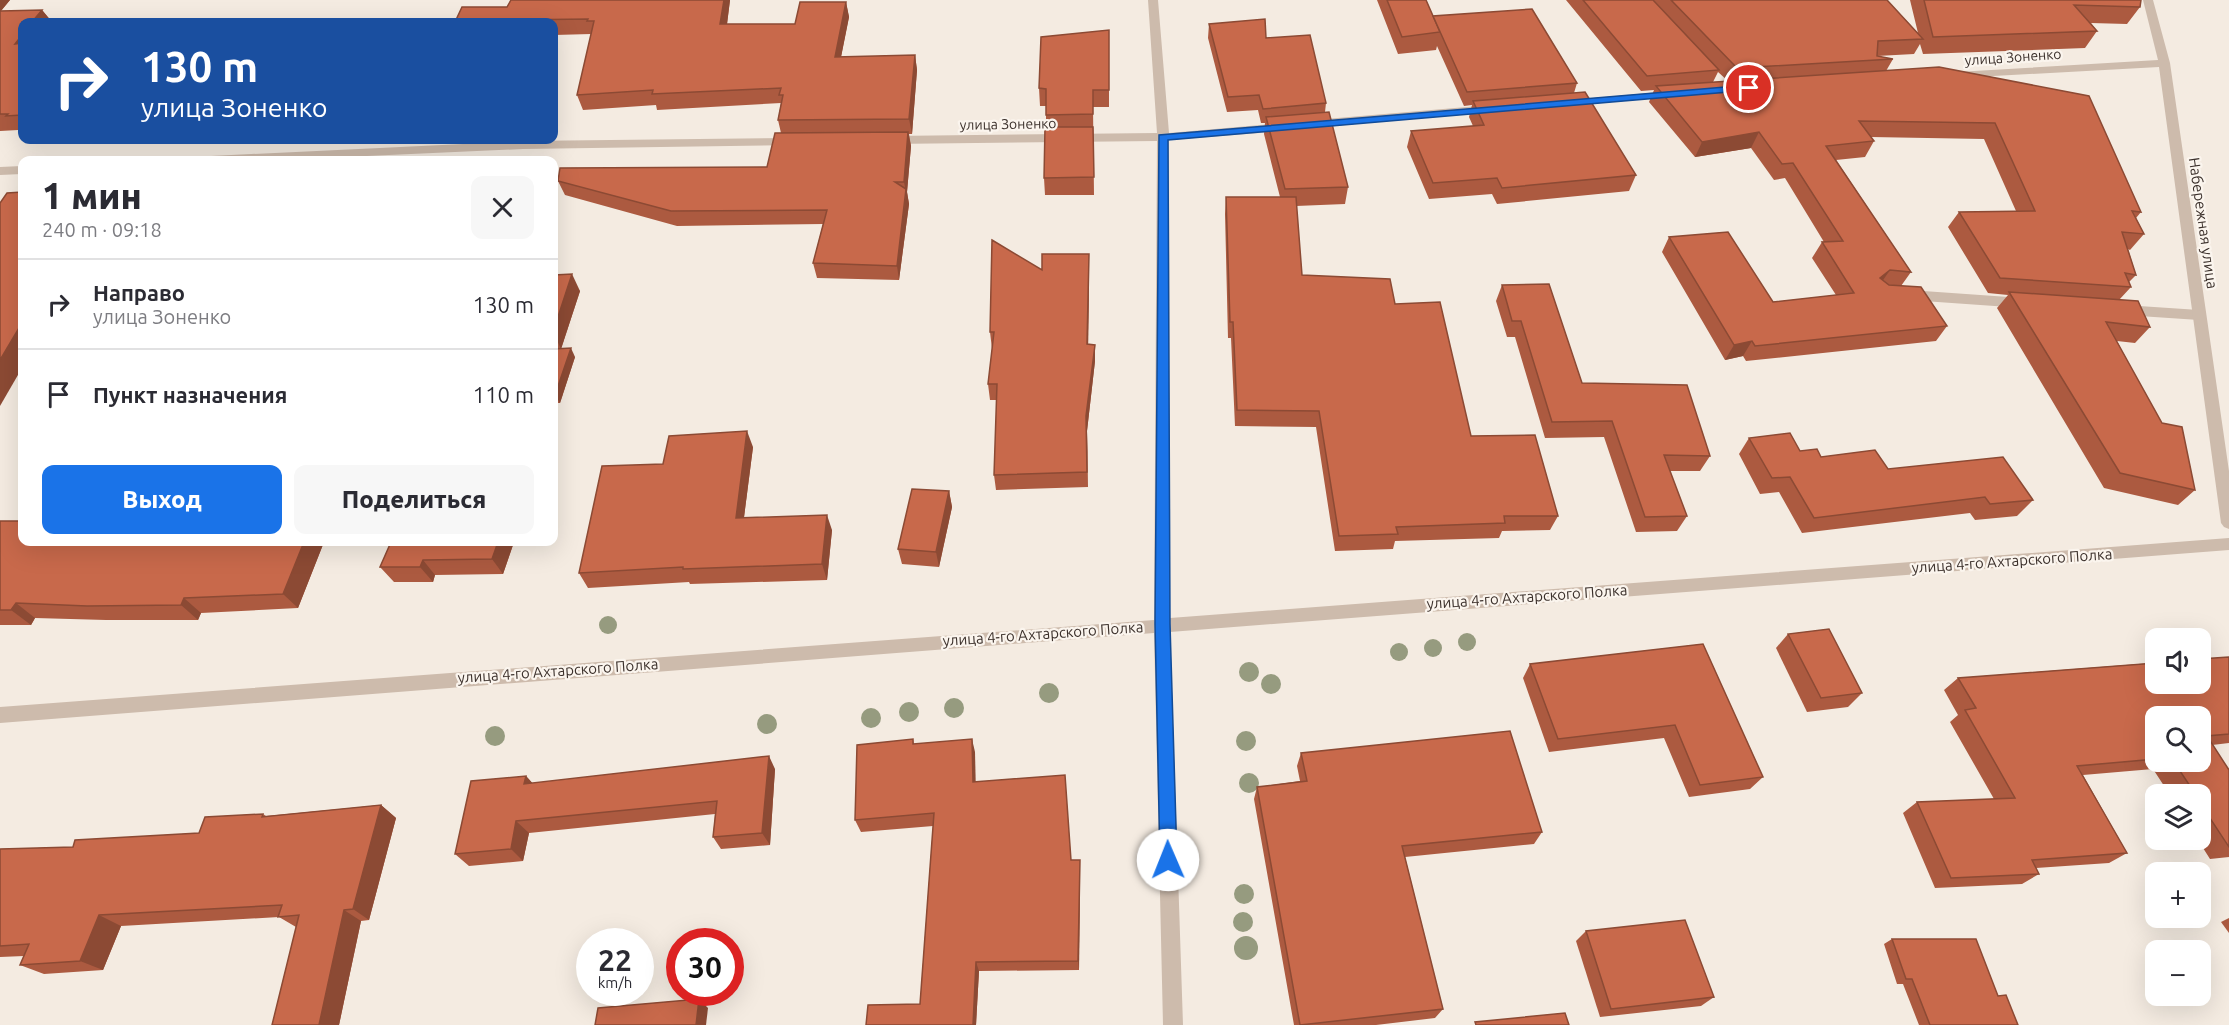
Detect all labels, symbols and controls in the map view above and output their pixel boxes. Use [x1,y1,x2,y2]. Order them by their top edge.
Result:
icon: right [42,42,120,120]
text: 130 m [141,43,258,90]
street label: улица Зоненко [1964,46,2062,68]
pin [1723,62,1774,113]
icon: arrive [1732,71,1765,104]
text: улица Зоненко [141,92,328,122]
street label: улица Зоненко [959,115,1057,133]
street label: Набережная улица [2186,156,2221,290]
text: 1 мин [42,175,142,216]
button: close [471,176,534,239]
text: 240 m · 09:18 [42,218,162,241]
text: Направо [93,280,185,305]
icon: right [42,288,75,321]
text: 130 m [473,292,534,317]
text: улица Зоненко [93,305,231,328]
icon: arrive [42,378,75,411]
text: Пункт назначения [93,382,287,407]
text: 110 m [473,382,534,407]
button: Выход [42,465,282,534]
button: Поделиться [294,465,534,534]
street label: улица 4-го Ахтарского Полка [1911,545,2113,576]
street label: улица 4-го Ахтарского Полка [1426,581,1628,612]
street label: улица 4-го Ахтарского Полка [942,618,1144,649]
map controls [2145,628,2211,1006]
button: sound [2145,628,2211,694]
street label: улица 4-го Ахтарского Полка [457,655,659,686]
button: search [2145,706,2211,772]
button: layers [2145,784,2211,850]
position arrow [1136,828,1200,892]
button: + [2145,862,2211,928]
speed limit sign: 30 [666,928,744,1006]
button: − [2145,940,2211,1006]
text: 22 [598,943,632,977]
text: km/h [598,974,632,991]

